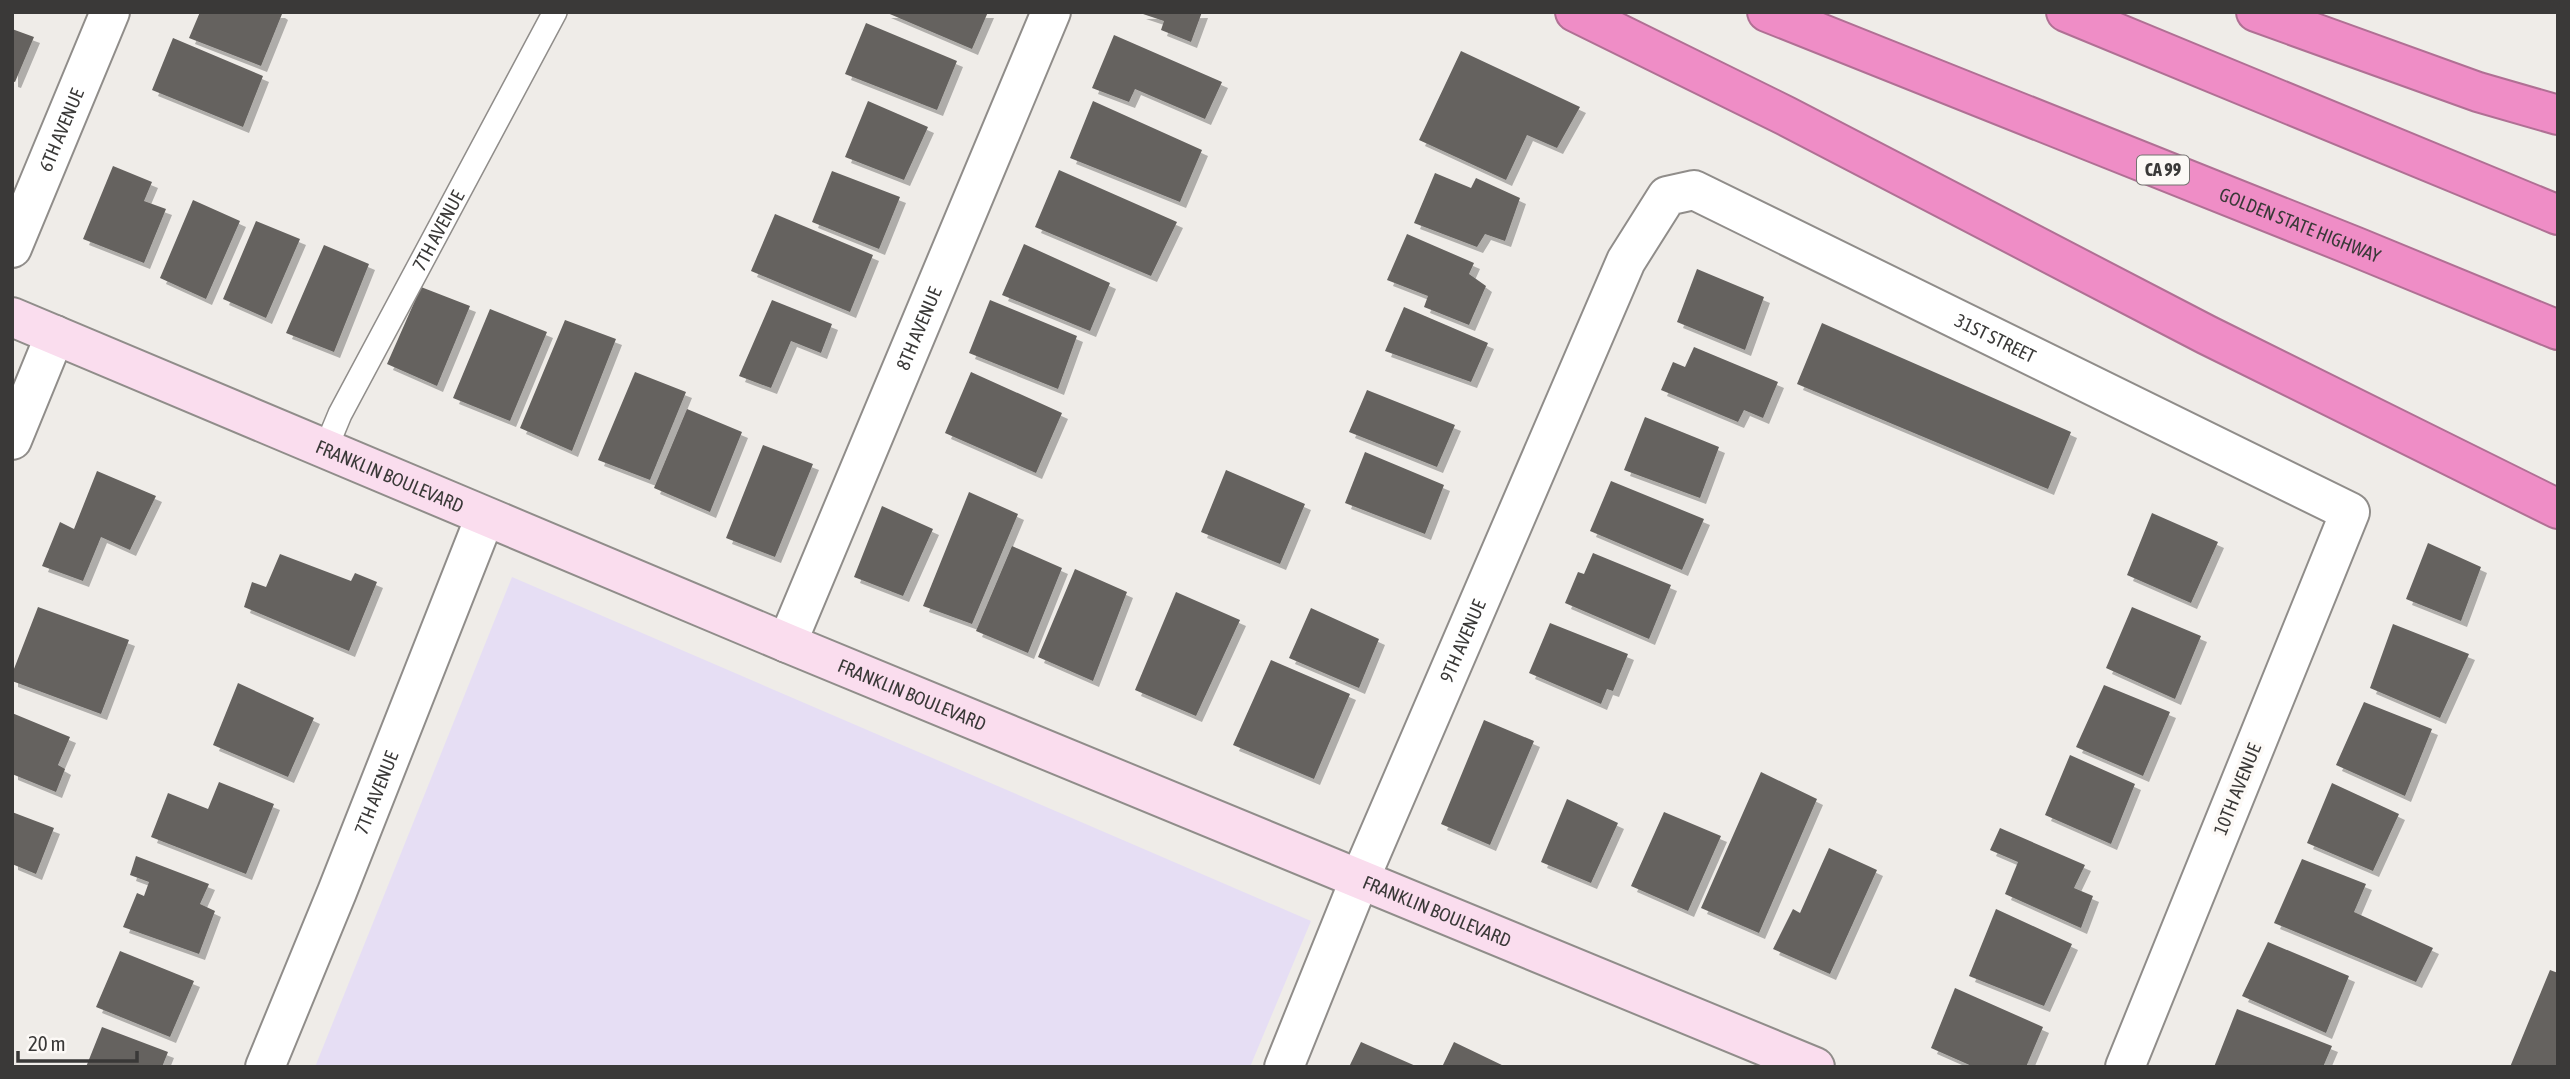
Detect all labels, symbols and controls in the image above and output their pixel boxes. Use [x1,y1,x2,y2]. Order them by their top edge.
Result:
street label: 6TH AVENUE [34,85,88,175]
road number: CA 99 [2137,155,2189,184]
street label: GOLDEN STATE HIGHWAY [2216,183,2384,267]
street label: 7TH AVENUE [408,187,469,275]
street label: 8TH AVENUE [892,284,946,373]
street label: 31ST STREET [1952,309,2040,367]
street label: FRANKLIN BOULEVARD [313,435,467,517]
street label: 9TH AVENUE [1435,596,1490,686]
street label: FRANKLIN BOULEVARD [835,654,989,735]
street label: 10TH AVENUE [2209,740,2265,838]
street label: 7TH AVENUE [350,748,403,838]
street label: FRANKLIN BOULEVARD [1360,871,1514,951]
scale bar [18,1020,136,1064]
text: 20 m [28,1031,66,1055]

